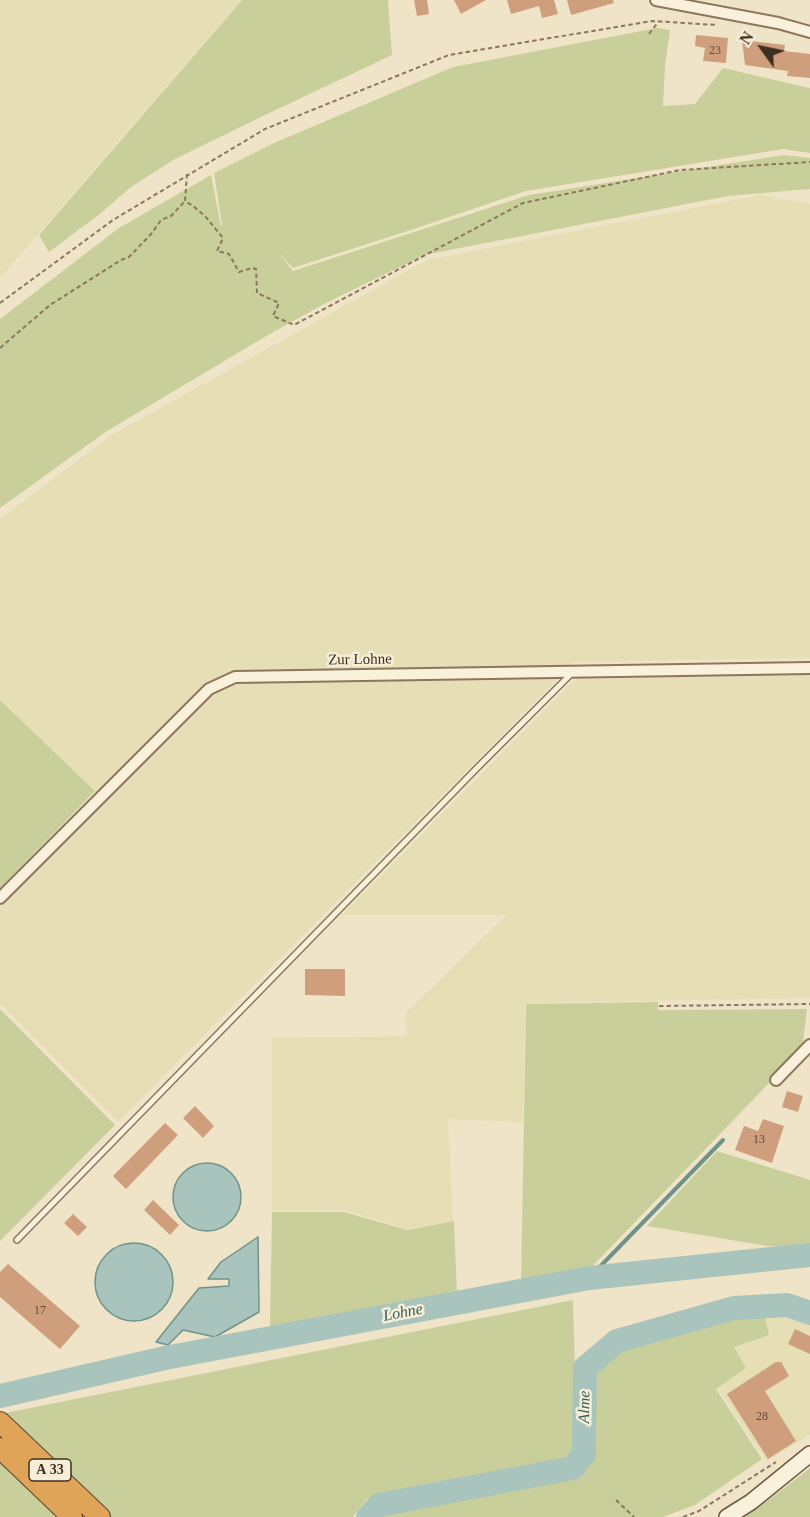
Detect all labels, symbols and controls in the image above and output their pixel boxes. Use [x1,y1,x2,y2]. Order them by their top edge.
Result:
north arrow [732,18,792,78]
text: N [736,28,757,47]
house number: 23 [709,44,721,58]
street label: Zur Lohne [328,650,392,670]
house number: 13 [753,1133,765,1147]
water label: Lohne [382,1300,424,1326]
house number: 17 [34,1304,46,1318]
water label: Alme [575,1390,595,1424]
house number: 28 [756,1410,768,1424]
road number: A 33 [29,1459,71,1481]

